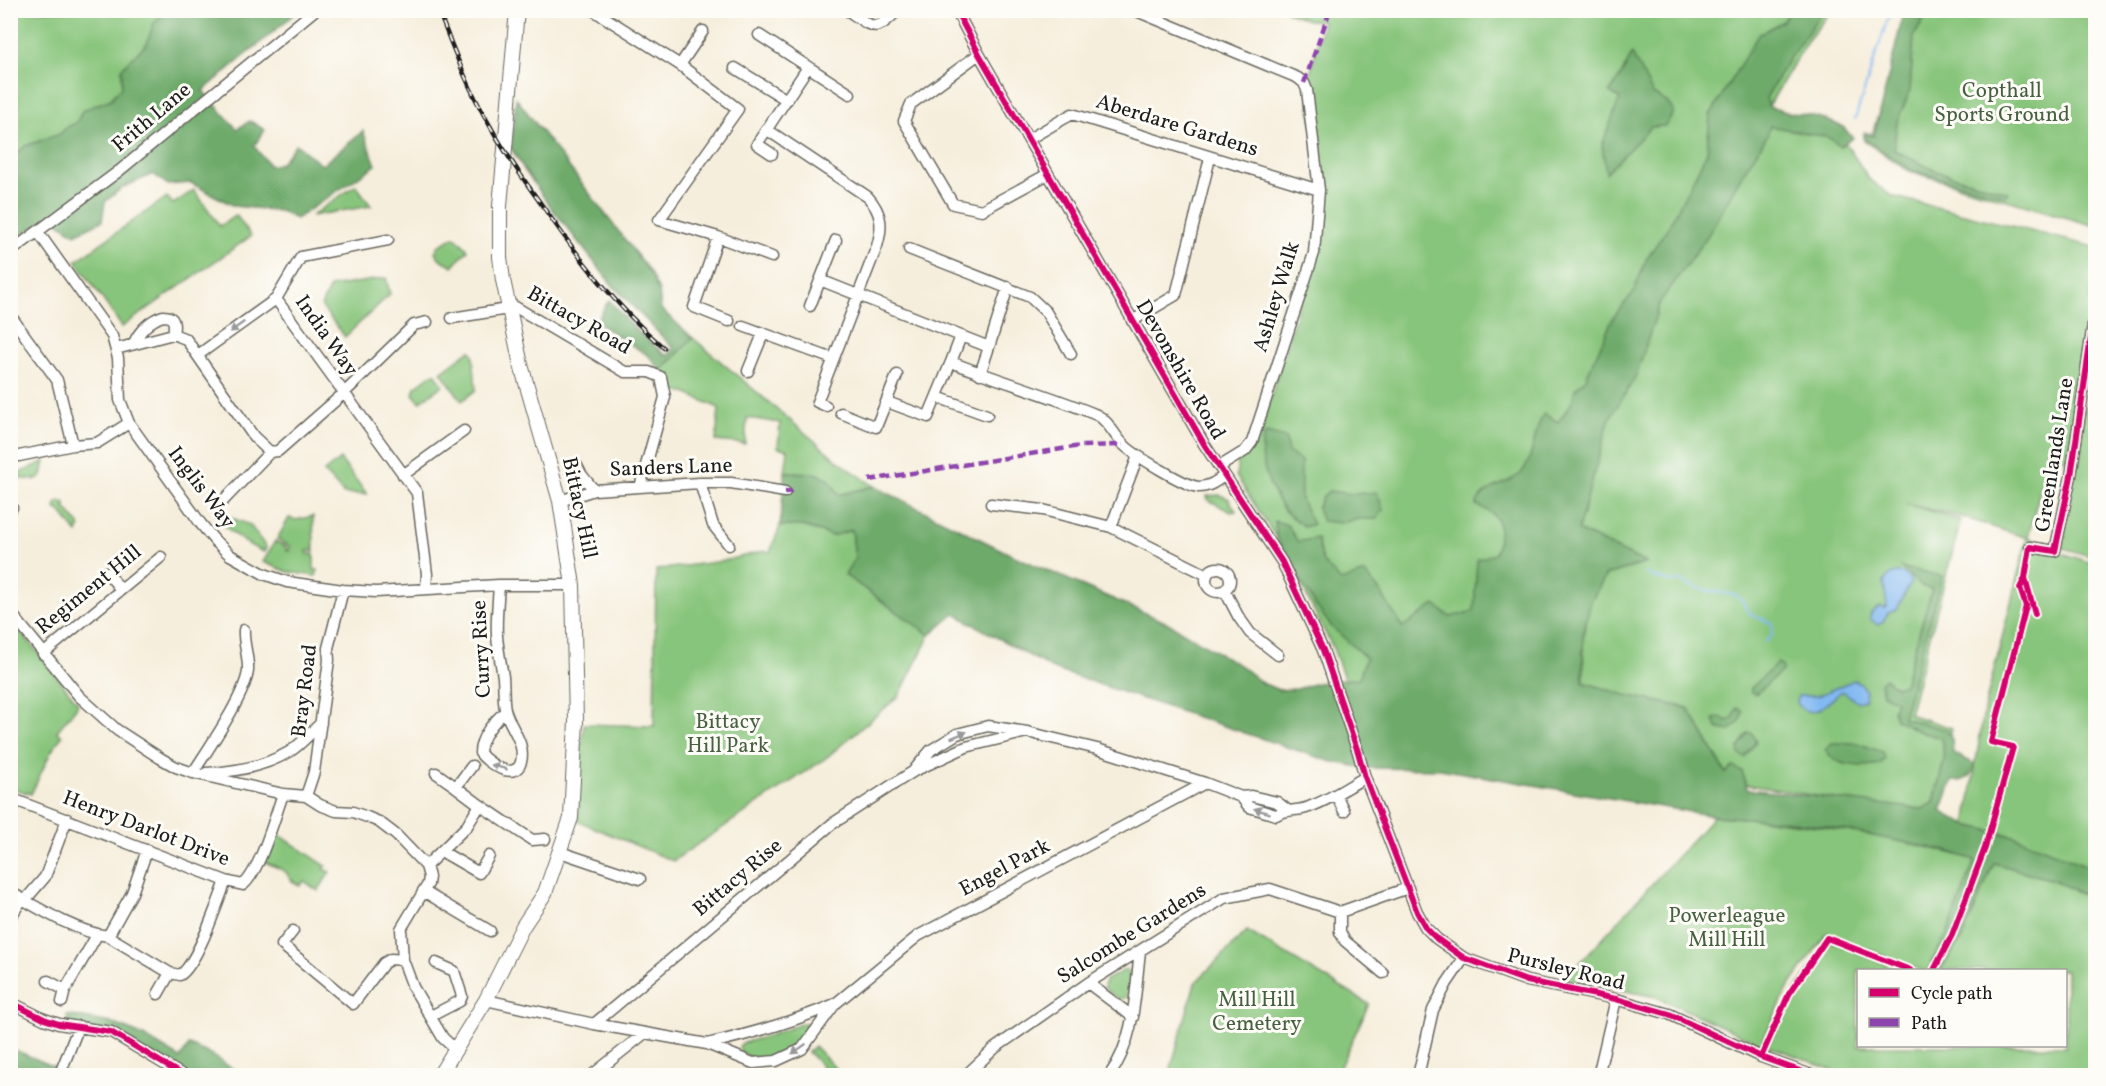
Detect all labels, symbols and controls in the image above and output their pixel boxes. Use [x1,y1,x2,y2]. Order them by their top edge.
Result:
street label: Frith Lane [106,76,198,160]
park label: Copthall Sports Ground [1934,77,2070,130]
street label: Aberdare Gardens [1092,88,1262,164]
street label: Ashley Walk [1246,238,1308,356]
street label: Bittacy Road [521,279,637,363]
street label: India Way [287,290,365,383]
street label: Devonshire Road [1128,294,1232,446]
one-way arrow [230,321,245,333]
street label: Greenlands Lane [2029,376,2082,534]
street label: Inglis Way [160,441,242,536]
street label: Sanders Lane [609,451,733,485]
street label: Bittacy Hill [554,454,604,562]
street label: Regiment Hill [30,538,148,642]
street label: Curry Rise [465,599,499,699]
street label: Bray Road [285,643,325,739]
park label: Bittacy Hill Park [687,708,769,761]
one-way arrow [950,730,968,740]
one-way arrow [490,762,508,771]
street label: Henry Darlot Drive [58,784,234,874]
one-way arrow [1253,806,1271,815]
street label: Bittacy Rise [687,832,789,924]
street label: Engel Park [954,832,1056,904]
street label: Salcombe Gardens [1052,876,1212,992]
park label: Powerleague Mill Hill [1669,902,1785,955]
street label: Pursley Road [1504,941,1628,999]
legend [1857,969,2067,1047]
text: Cycle path [1911,982,1993,1007]
park label: Mill Hill Cemetery [1212,986,1302,1039]
text: Path [1911,1012,1947,1037]
one-way arrow [791,1043,807,1055]

